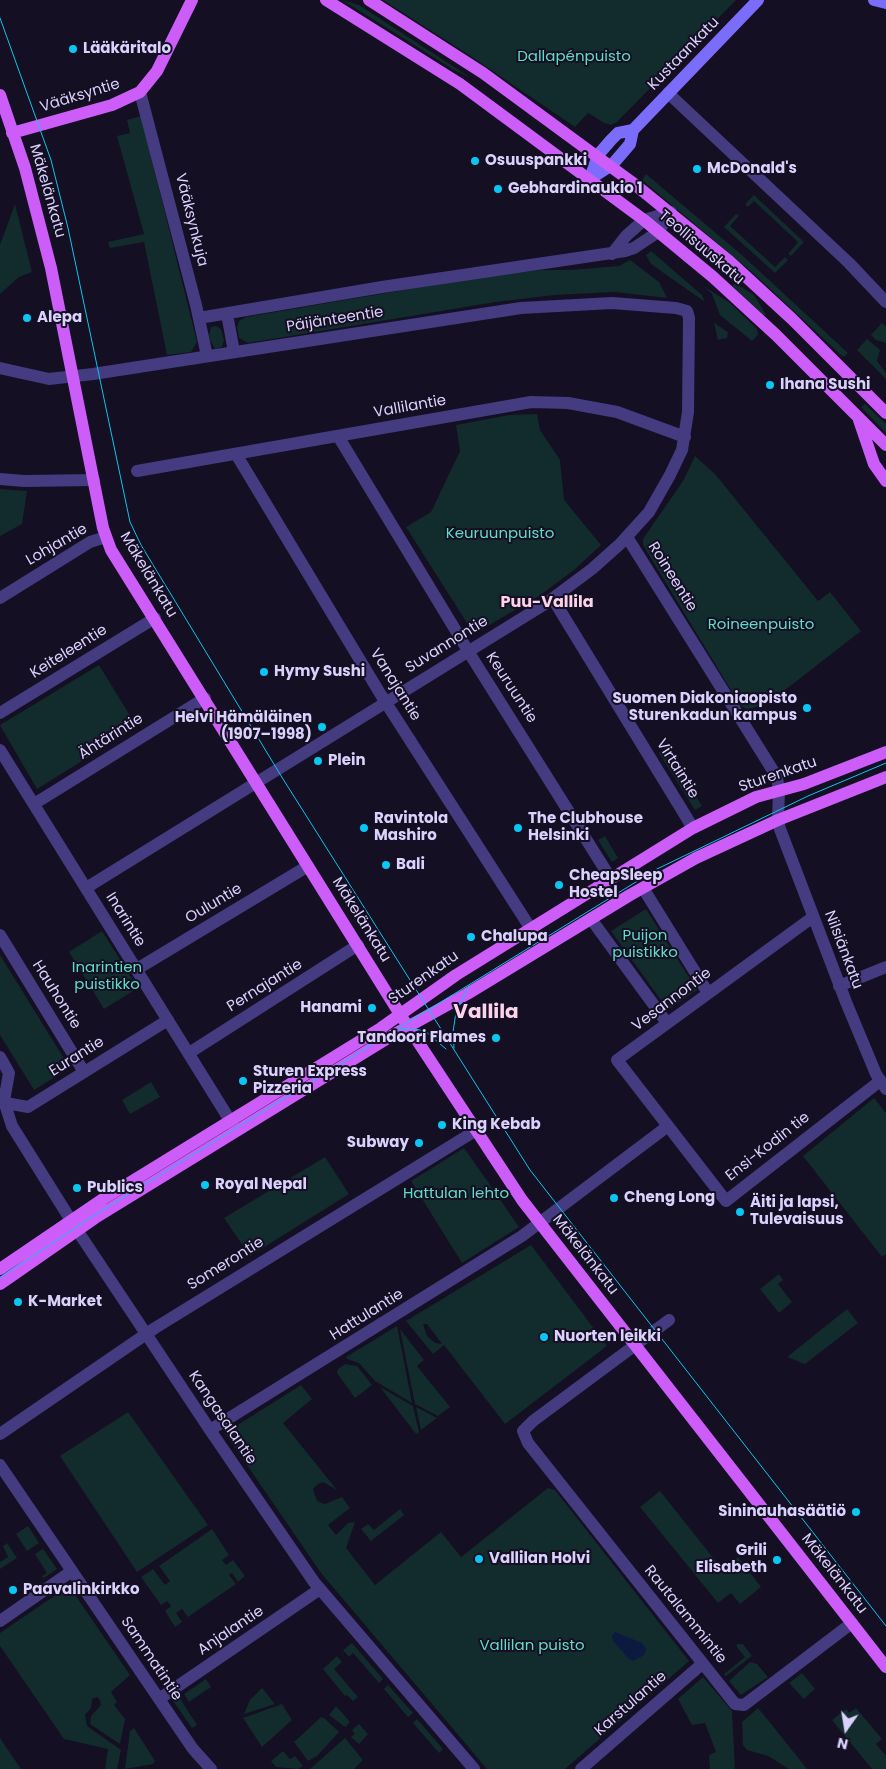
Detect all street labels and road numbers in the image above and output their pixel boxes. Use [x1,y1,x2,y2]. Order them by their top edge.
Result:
street label: Kustaankatu [645,14,723,94]
street label: Vääksyntie [38,75,122,117]
street label: Mäkelänkatu [25,142,69,240]
street label: Vääksynkuja [171,172,211,268]
street label: Teollisuuskatu [655,207,747,289]
street label: Päijänteentie [285,303,385,337]
street label: Vallilantie [372,392,448,422]
street label: Lohjantie [23,520,91,570]
street label: Mäkelänkatu [115,529,181,621]
street label: Roineentie [644,539,700,615]
street label: Suvannontie [402,613,492,677]
street label: Keiteleentie [27,621,111,683]
street label: Vanajantie [366,645,424,725]
street label: Keuruuntie [481,649,541,727]
street label: Ähtärintie [75,710,147,764]
street label: Virtaintie [652,736,702,802]
street label: Sturenkatu [737,753,819,797]
street label: Mäkelänkatu [328,874,394,966]
street label: Ouluntie [182,880,246,928]
street label: Inarintie [101,889,149,951]
street label: Nilsiänkatu [820,908,866,992]
street label: Sturenkatu [386,947,462,1009]
street label: Pernajantie [224,956,306,1016]
street label: Hauhontie [28,957,84,1033]
street label: Vesannontie [629,964,715,1036]
street label: Eurantie [46,1033,108,1081]
street label: Ensi-Kodin tie [722,1109,814,1185]
street label: Mäkelänkatu [548,1211,622,1299]
street label: Somerontie [185,1233,267,1295]
street label: Hattulantie [327,1285,407,1345]
street label: Kangasalantie [184,1368,260,1468]
street label: Mäkelänkatu [797,1530,871,1618]
street label: Rautalammintie [640,1562,730,1668]
street label: Anjalantie [195,1602,267,1660]
street label: Sammatintie [116,1614,186,1704]
street label: Karstulantie [591,1668,671,1740]

